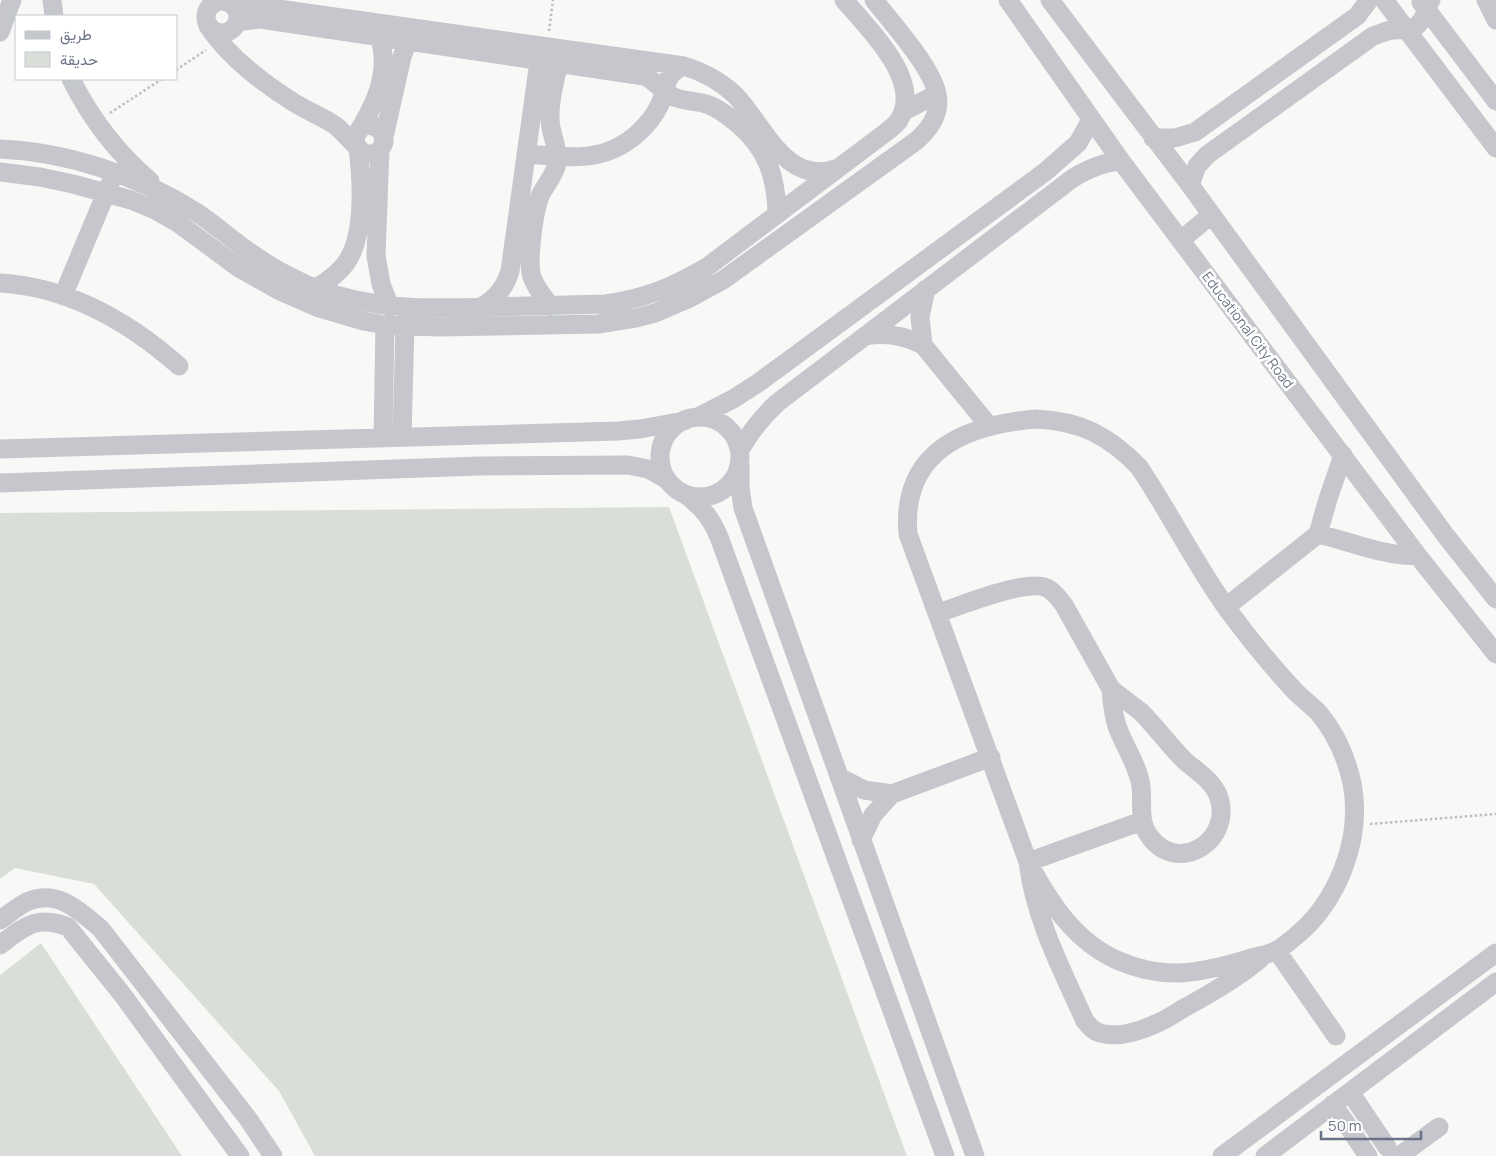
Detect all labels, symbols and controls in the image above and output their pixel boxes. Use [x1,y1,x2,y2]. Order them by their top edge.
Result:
legend [15,15,178,80]
text: طريق [60,24,92,45]
text: حديقة [60,49,98,70]
street label: Educational City Road [1198,268,1299,392]
scale bar [1321,1108,1421,1140]
text: 50 m [1328,1115,1362,1136]

